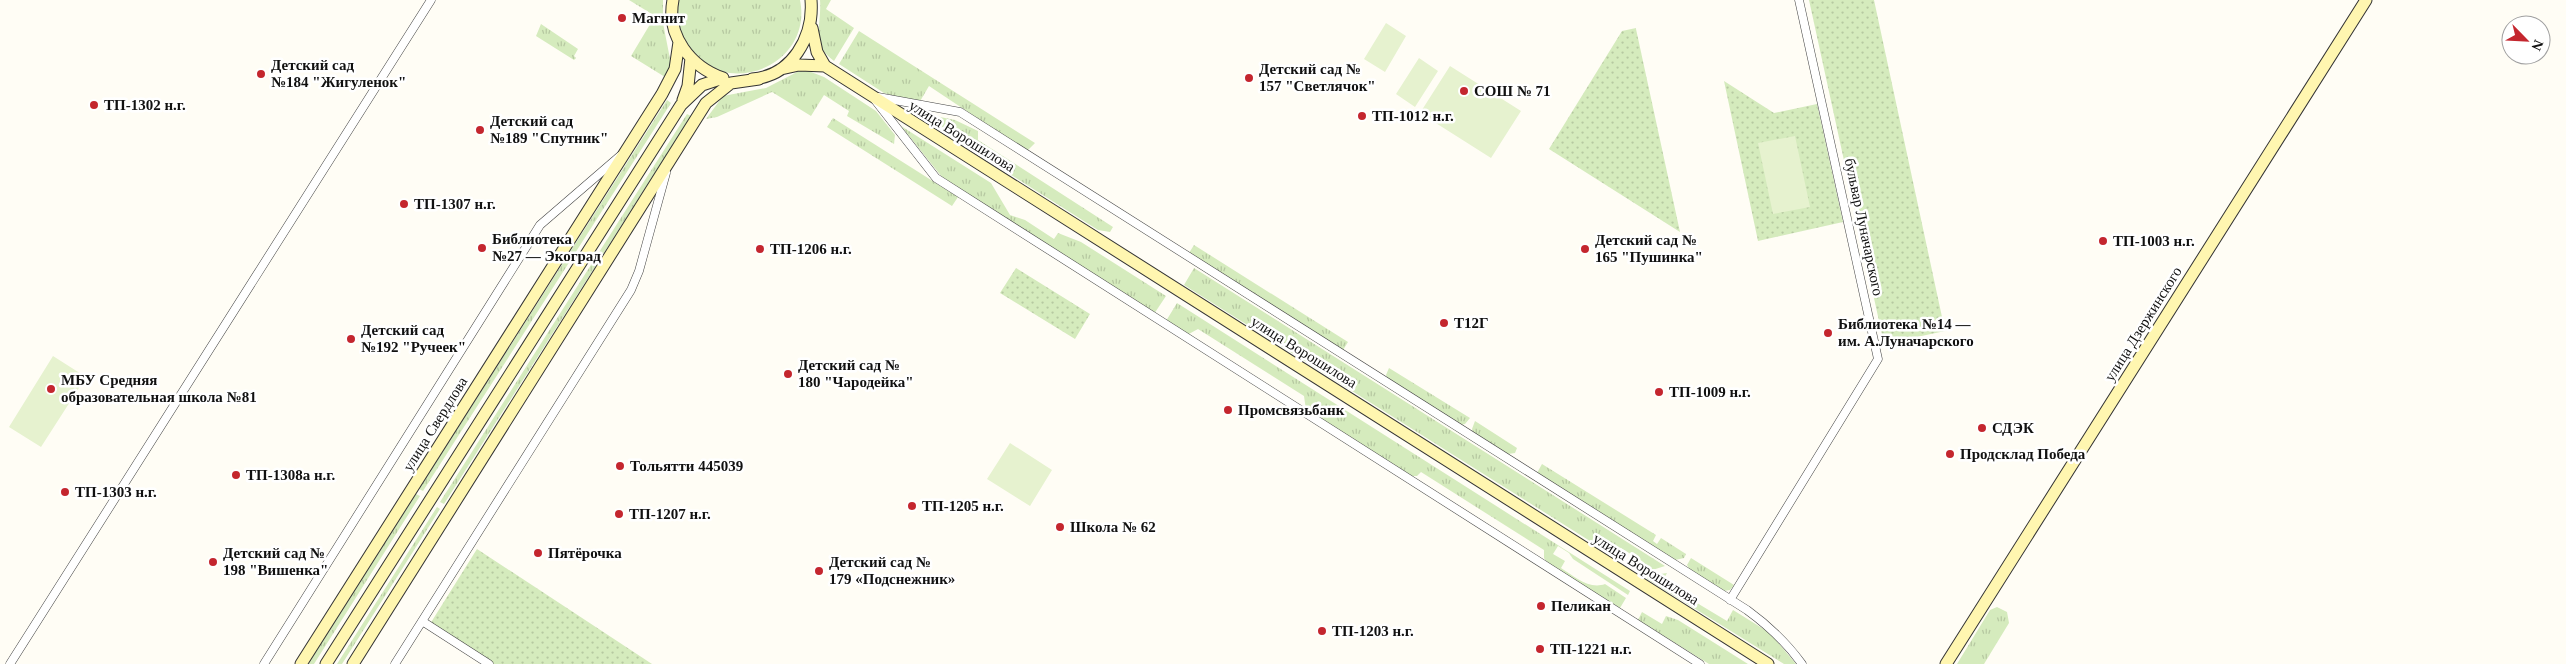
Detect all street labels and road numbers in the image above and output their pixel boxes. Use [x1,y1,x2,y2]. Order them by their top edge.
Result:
street label: улица Ворошилова [906,97,1018,175]
street label: бульвар Луначарского [1842,157,1886,297]
street label: улица Дзержинского [2101,264,2185,384]
street label: улица Ворошилова [1248,313,1360,391]
street label: улица Свердлова [400,374,471,474]
street label: улица Ворошилова [1590,530,1702,608]

